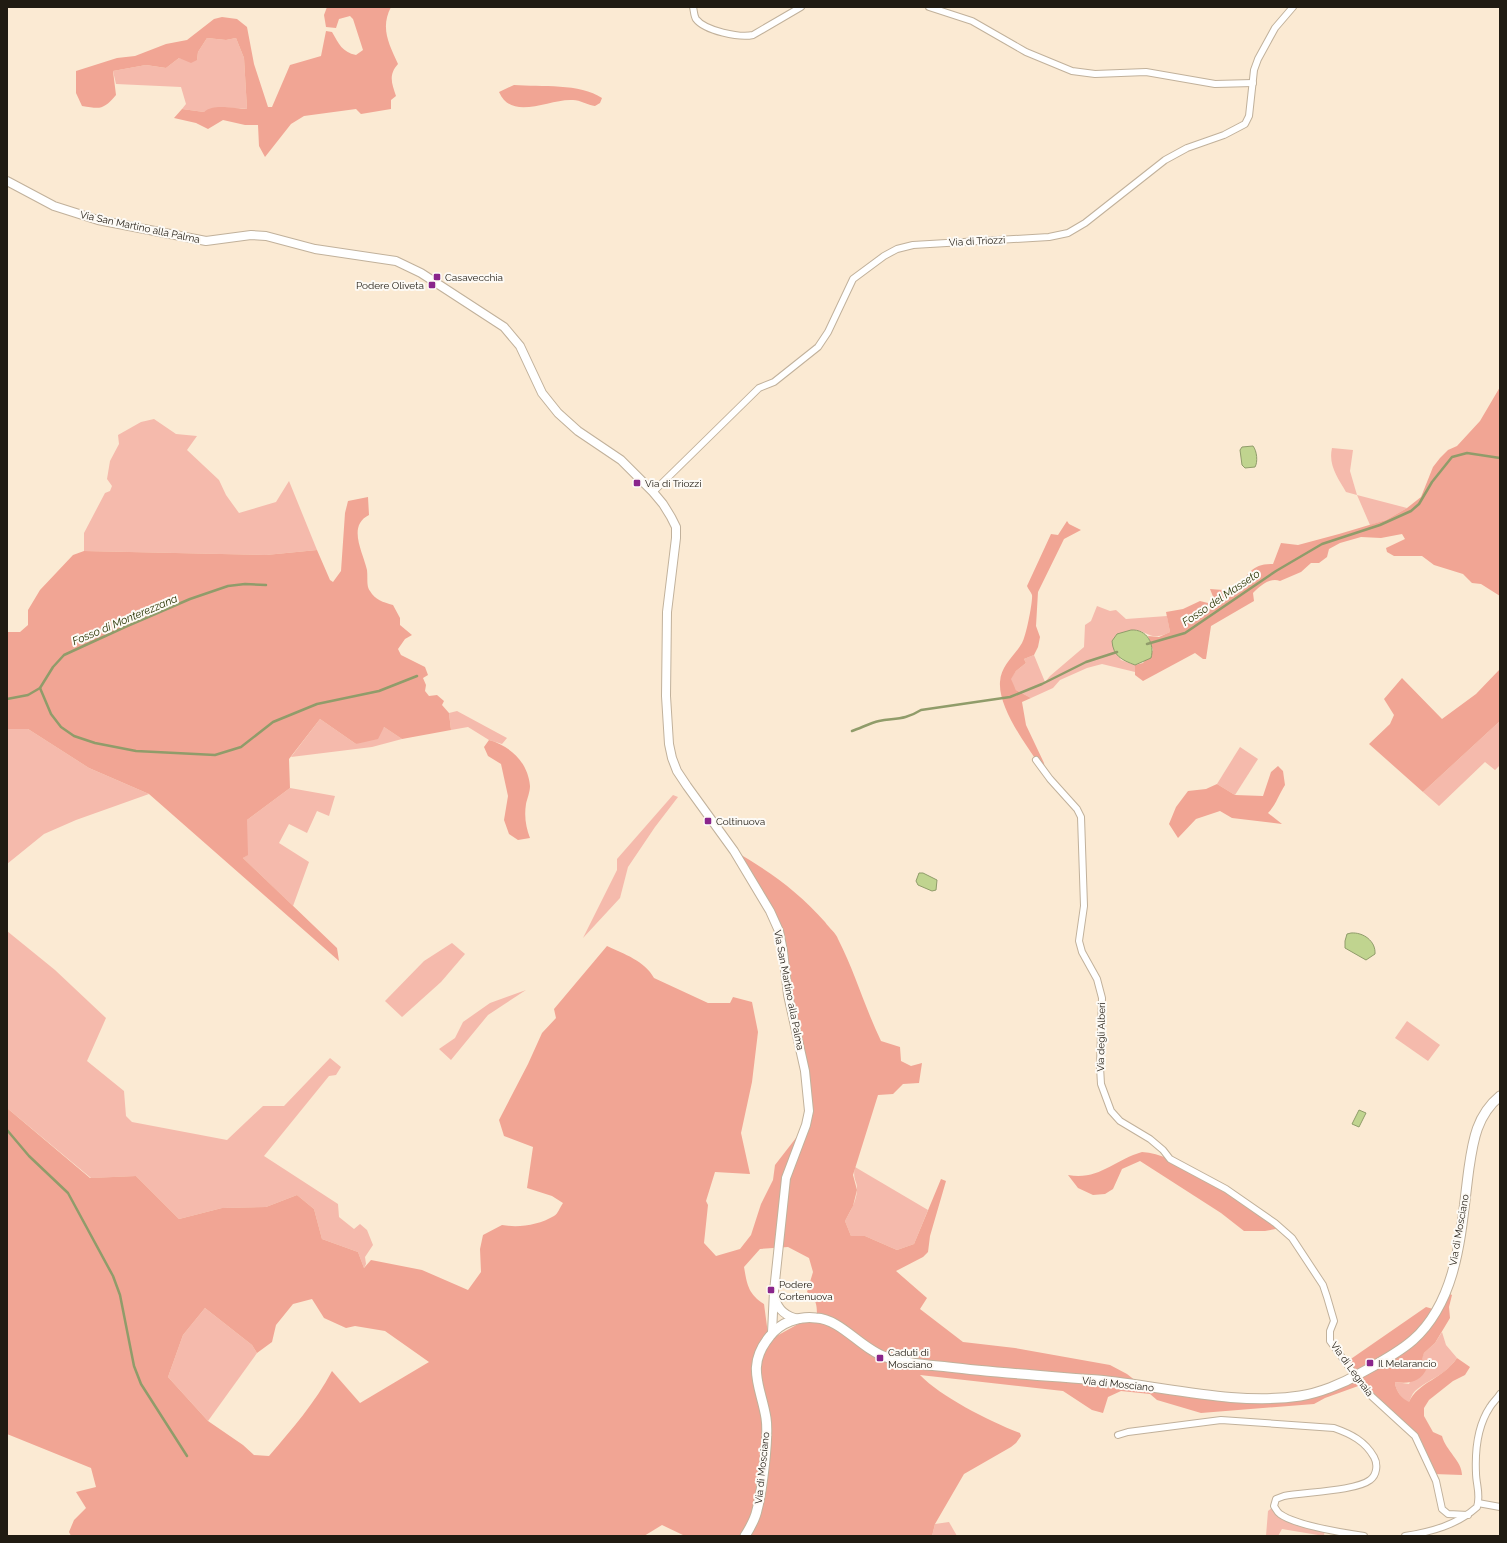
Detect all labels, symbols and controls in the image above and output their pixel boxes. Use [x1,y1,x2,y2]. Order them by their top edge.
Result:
street label: Via San Martino alla Palma [79,209,201,245]
street label: Via di Triozzi [949,234,1005,248]
marker: Casavecchia [432,272,442,282]
place label: Casavecchia [445,272,503,283]
place label: Podere Oliveta [356,280,424,291]
marker: Podere Oliveta [427,280,437,290]
marker: Via di Triozzi [632,478,642,488]
place label: Via di Triozzi [645,478,701,489]
water label: Fosso del Masseto [1180,567,1262,629]
water label: Fosso di Monterezzana [70,592,180,648]
marker: Coltinuova [703,816,713,826]
place label: Coltinuova [716,816,765,827]
street label: Via San Martino alla Palma [772,929,806,1051]
street label: Via degli Alberi [1095,1002,1107,1072]
street label: Via di Mosciano [1447,1193,1471,1267]
place label: Podere Cortenuova [779,1279,833,1302]
marker: Podere Cortenuova [766,1285,776,1295]
street label: Via di Legnaia [1329,1340,1375,1398]
place label: Caduti di Mosciano [888,1347,932,1370]
marker: Caduti di Mosciano [875,1353,885,1363]
marker: Il Melarancio [1365,1358,1375,1368]
place label: Il Melarancio [1378,1358,1437,1369]
street label: Via di Mosciano [1081,1375,1155,1393]
street label: Via di Mosciano [753,1431,771,1505]

